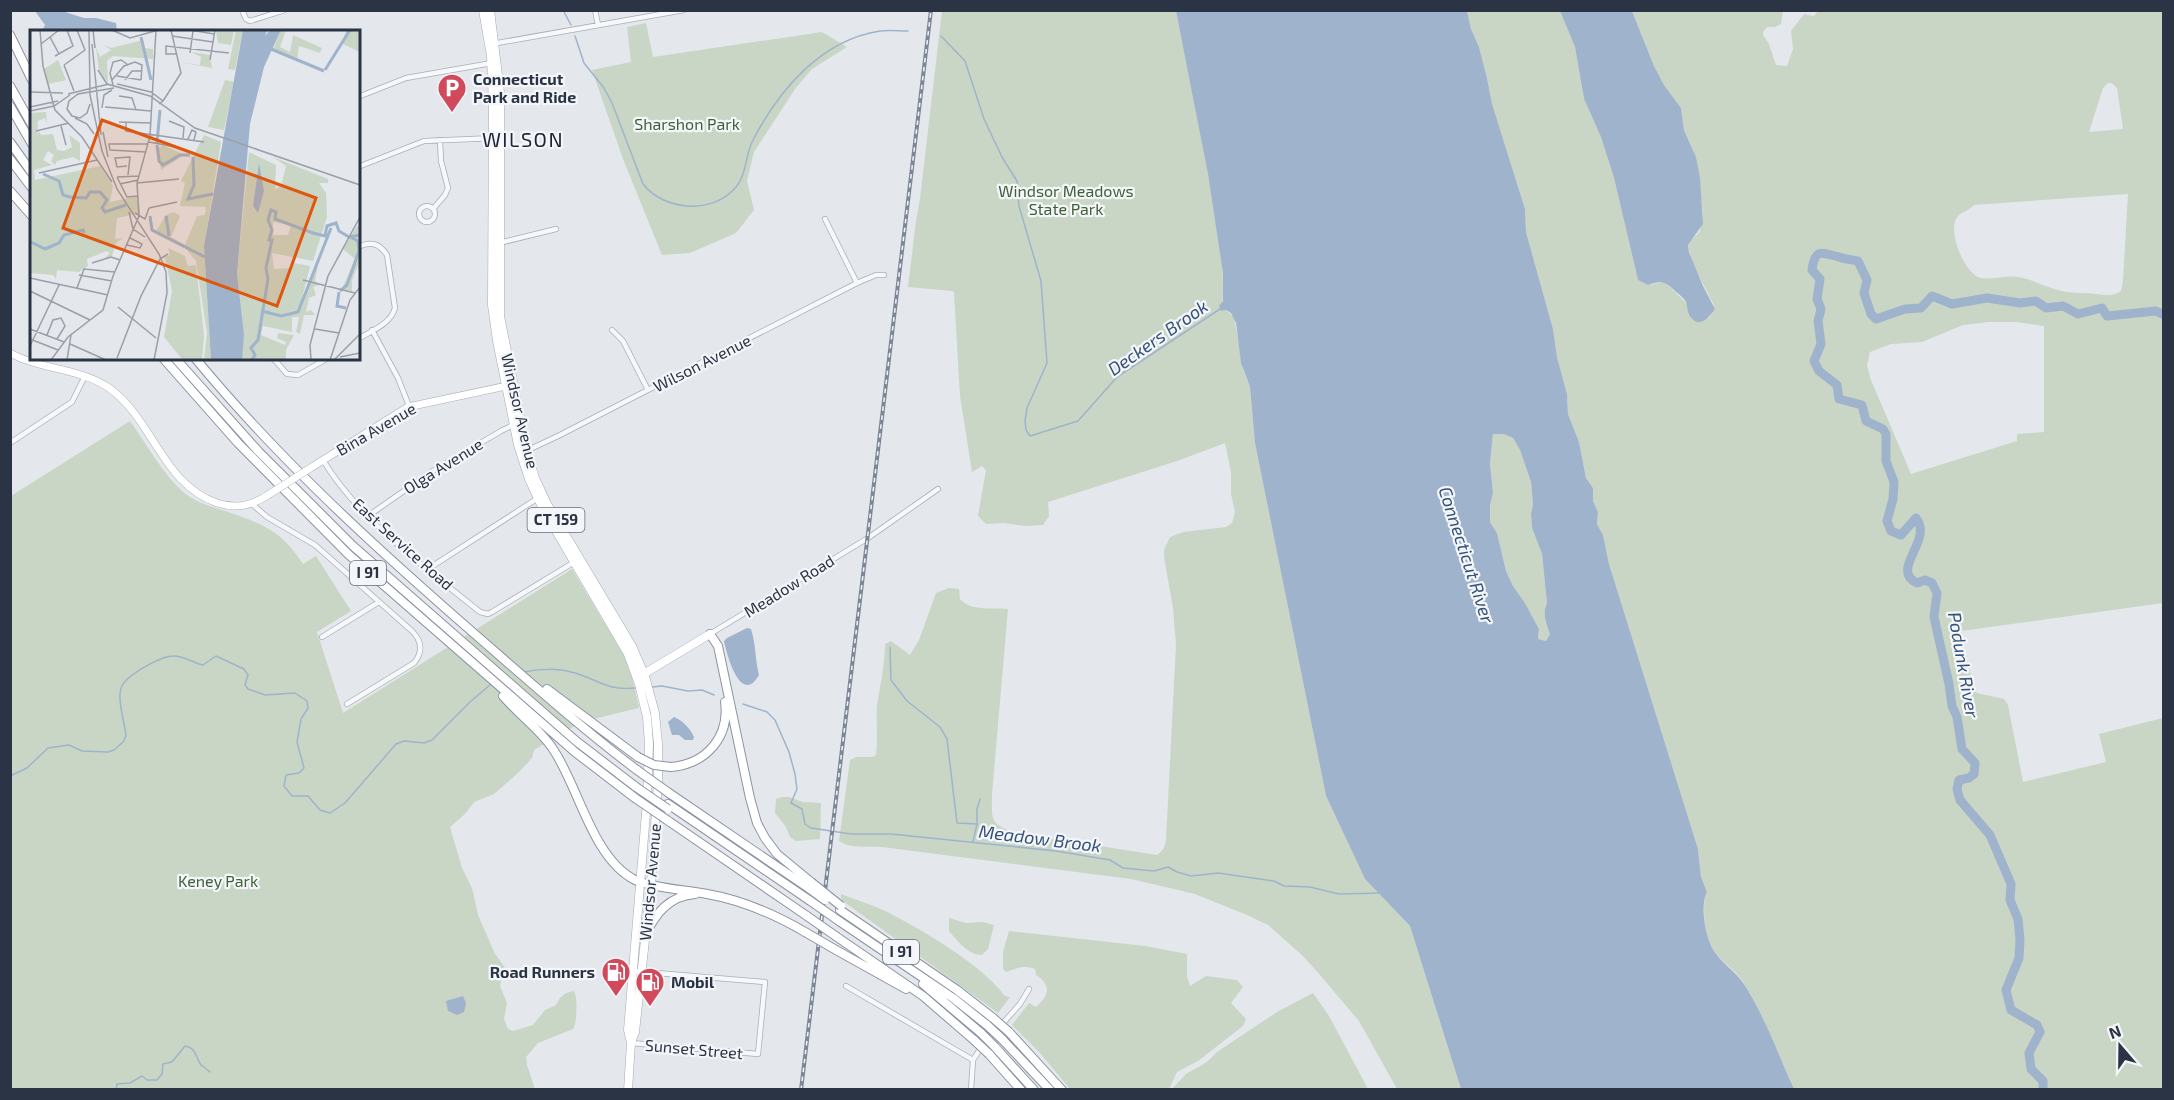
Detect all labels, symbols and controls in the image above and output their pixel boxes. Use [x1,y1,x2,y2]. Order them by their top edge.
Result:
inset map [30,30,360,360]
place label: Connecticut Park and Ride [473,69,576,106]
parking icon: Connecticut Park and Ride [436,72,468,114]
park label: Sharshon Park [634,114,740,133]
district label: WILSON [482,127,564,151]
park label: Windsor Meadows State Park [998,181,1134,218]
water label: Deckers Brook [1103,295,1212,380]
street label: Wilson Avenue [650,330,754,395]
street label: Windsor Avenue [498,351,543,470]
street label: Bina Avenue [333,398,419,459]
street label: Olga Avenue [400,434,486,497]
water label: Connecticut River [1435,484,1500,627]
street label: East Service Road [349,494,458,594]
road number: CT 159 [528,508,584,532]
street label: Meadow Road [740,550,837,621]
road number: I 91 [350,561,386,585]
water label: Podunk River [1944,610,1984,720]
water label: Meadow Brook [978,820,1103,856]
street label: Windsor Avenue [635,823,664,941]
park label: Keney Park [178,871,258,890]
road number: I 91 [883,940,919,964]
fuel station icon: Road Runners [600,956,632,998]
place label: Road Runners [490,962,595,981]
fuel station icon: Mobil [634,966,666,1008]
place label: Mobil [671,972,715,991]
north arrow [2090,1016,2150,1076]
text: N [2106,1021,2123,1042]
street label: Sunset Street [644,1035,744,1062]

